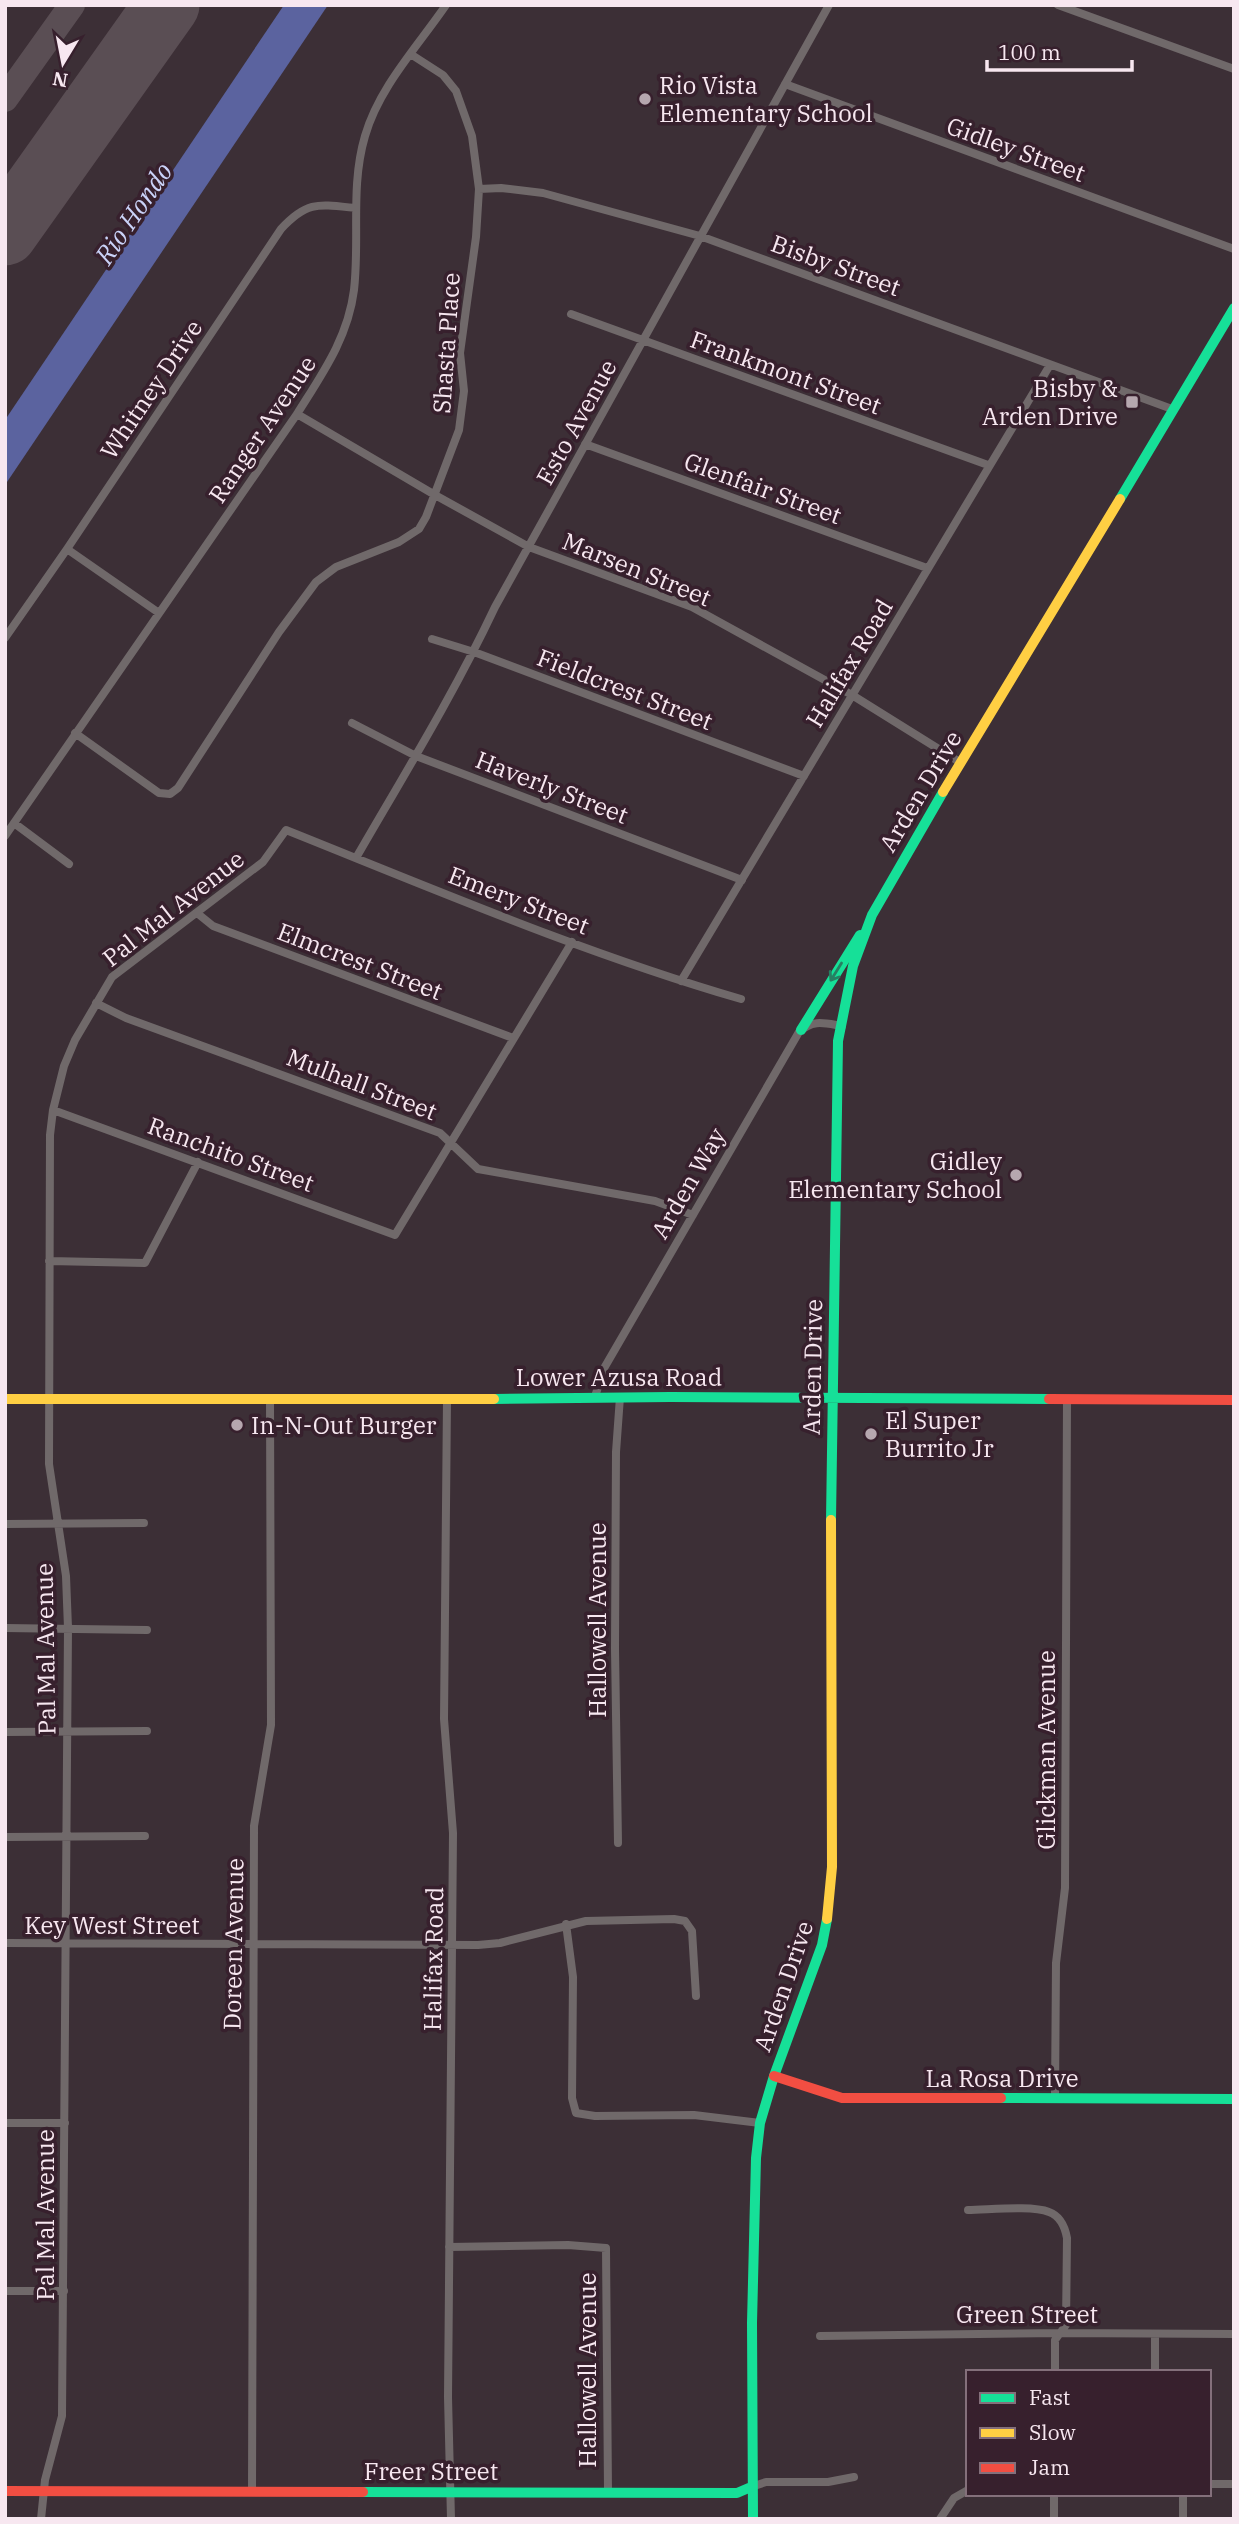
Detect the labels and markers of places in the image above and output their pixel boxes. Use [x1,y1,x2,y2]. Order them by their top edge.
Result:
place label: Rio Vista Elementary School [659,69,873,129]
marker: Rio Vista Elementary School [637,91,653,107]
place label: Bisby & Arden Drive [982,372,1118,432]
marker: Bisby & Arden Drive [1124,394,1140,410]
place label: Gidley Elementary School [788,1145,1002,1205]
marker: Gidley Elementary School [1008,1167,1024,1183]
place label: El Super Burrito Jr [885,1404,994,1464]
place label: In-N-Out Burger [251,1409,437,1441]
marker: In-N-Out Burger [229,1417,245,1433]
marker: El Super Burrito Jr [863,1426,879,1442]

